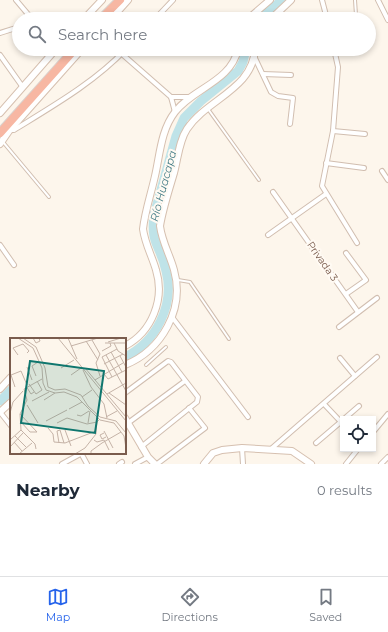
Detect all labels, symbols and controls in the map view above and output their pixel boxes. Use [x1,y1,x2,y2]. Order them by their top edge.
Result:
search box [12,12,376,56]
icon: search [26,23,48,45]
text: Search here [58,25,147,44]
water label: Río Huacapa [147,149,179,223]
street label: Privada 3 [304,239,341,284]
inset map [10,338,126,454]
map controls [340,416,376,452]
button: locate [340,416,376,452]
text: Nearby [16,480,80,500]
text: 0 results [317,482,372,498]
tab: Map [46,586,70,624]
tab: Directions [162,586,218,624]
tab: Saved [309,586,342,624]

